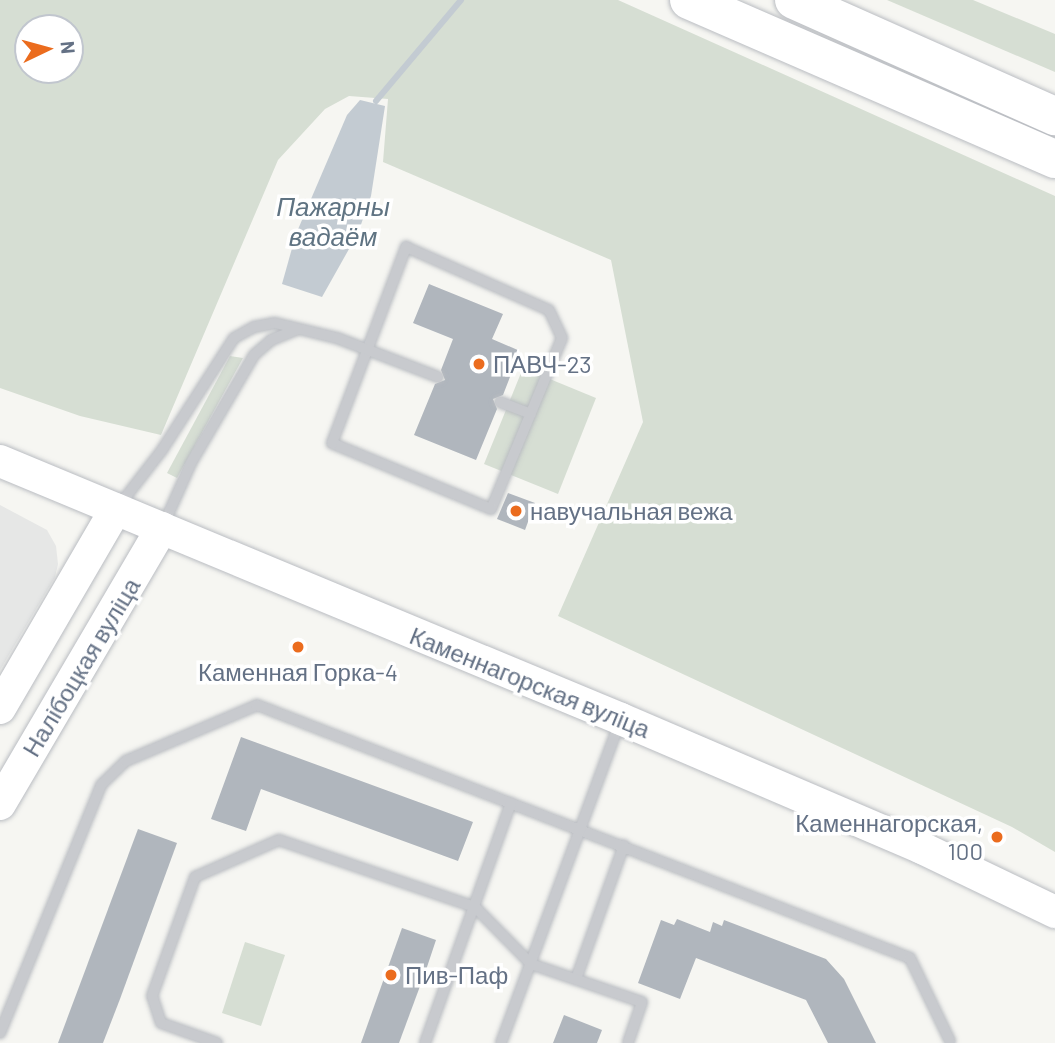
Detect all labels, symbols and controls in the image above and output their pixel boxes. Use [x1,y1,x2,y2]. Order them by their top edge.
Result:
north arrow [14,14,84,84]
text: N [56,40,80,55]
water label: Пажарны вадаём [276,190,390,252]
place label: ПАВЧ-23 [493,350,592,378]
marker: ПАВЧ-23 [471,356,487,372]
place label: навучальная вежа [530,497,733,525]
marker: навучальная вежа [508,503,524,519]
street label: Налібоцкая вуліца [16,573,146,761]
street label: Каменнагорская вуліца [406,621,654,743]
marker: Каменная Горка-4 [290,639,306,655]
place label: Каменная Горка-4 [198,658,398,686]
place label: Каменнагорская, 100 [795,809,983,865]
marker: Каменнагорская, 100 [989,829,1005,845]
place label: Пив-Паф [405,961,508,989]
marker: Пив-Паф [383,967,399,983]

